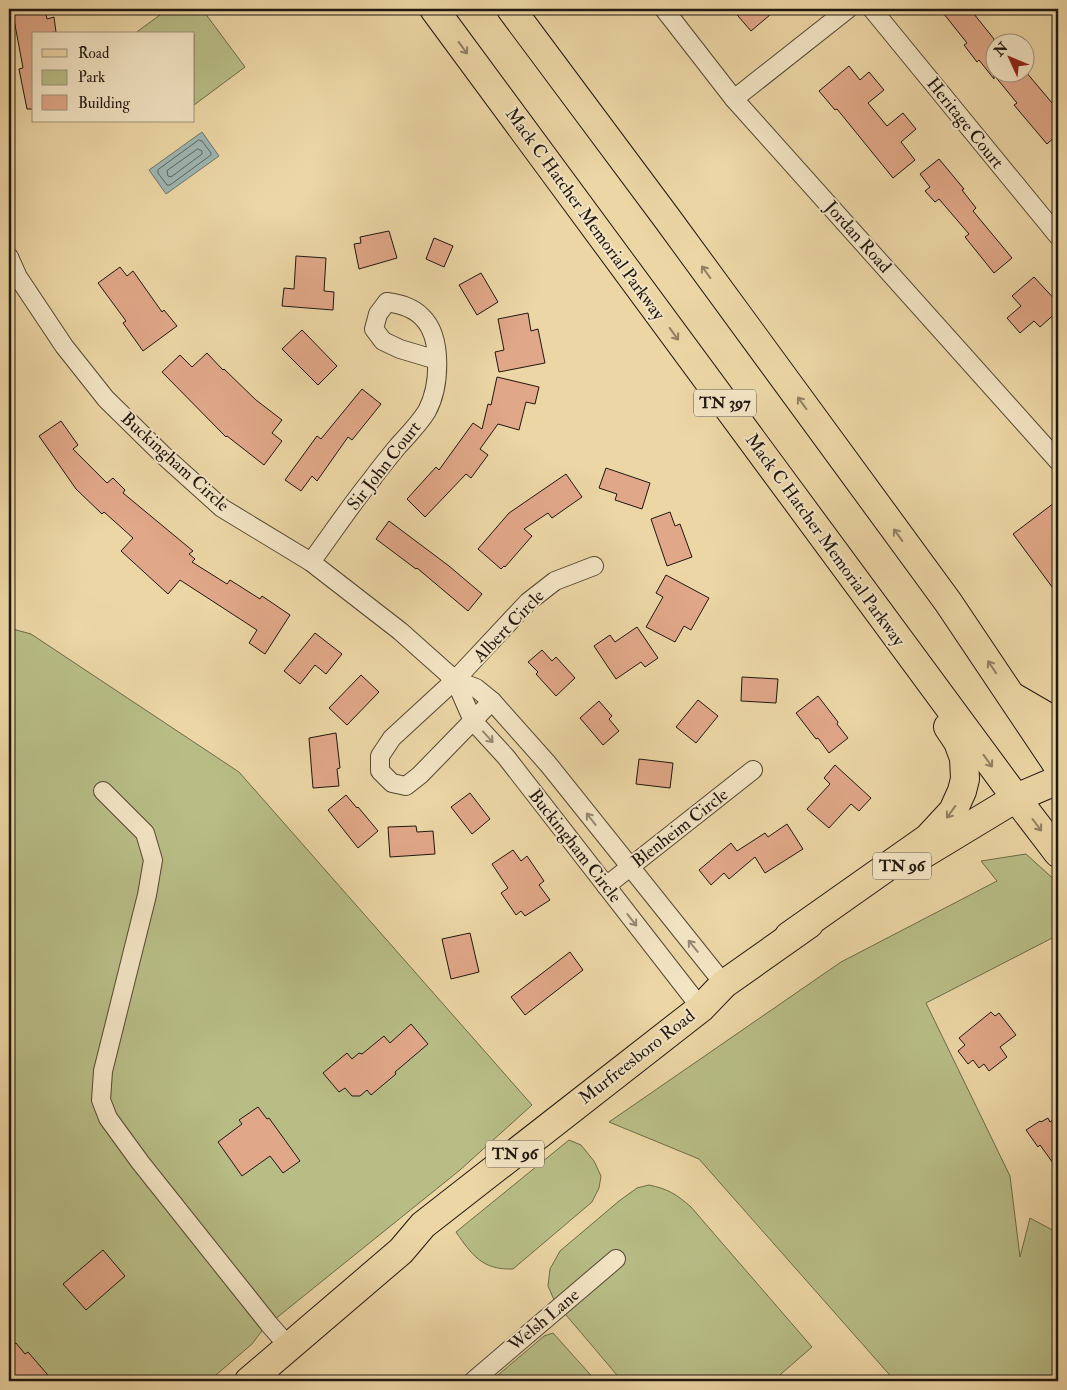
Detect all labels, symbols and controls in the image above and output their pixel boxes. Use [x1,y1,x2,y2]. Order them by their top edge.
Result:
legend [32,32,195,122]
north arrow [984,32,1034,82]
text: N [990,39,1012,60]
one-way arrow [458,41,468,55]
text: Road [78,44,110,63]
text: Park [78,68,105,87]
street label: Heritage Court [921,73,1009,173]
text: Building [78,94,130,113]
street label: Mack C Hatcher Memorial Parkway [500,103,671,326]
street label: Jordan Road [819,195,896,278]
one-way arrow [701,265,711,279]
one-way arrow [668,327,679,340]
road number: TN 397 [694,389,756,416]
one-way arrow [797,396,807,410]
street label: Buckingham Circle [116,407,234,517]
street label: Sir John Court [342,417,426,515]
street label: Mack C Hatcher Memorial Parkway [740,429,911,652]
one-way arrow [893,528,903,542]
street label: Albert Circle [468,584,550,668]
one-way arrow [987,660,997,674]
one-way arrow [482,731,494,744]
one-way arrow [983,754,993,768]
street label: Blenheim Circle [627,783,733,873]
street label: Buckingham Circle [523,784,627,908]
one-way arrow [946,805,956,819]
one-way arrow [586,813,597,826]
one-way arrow [1031,819,1042,832]
road number: TN 96 [873,852,931,879]
one-way arrow [627,913,637,927]
one-way arrow [688,939,699,952]
street label: Murfreesboro Road [574,1004,700,1109]
road number: TN 96 [486,1140,544,1168]
street label: Welsh Lane [503,1283,584,1357]

